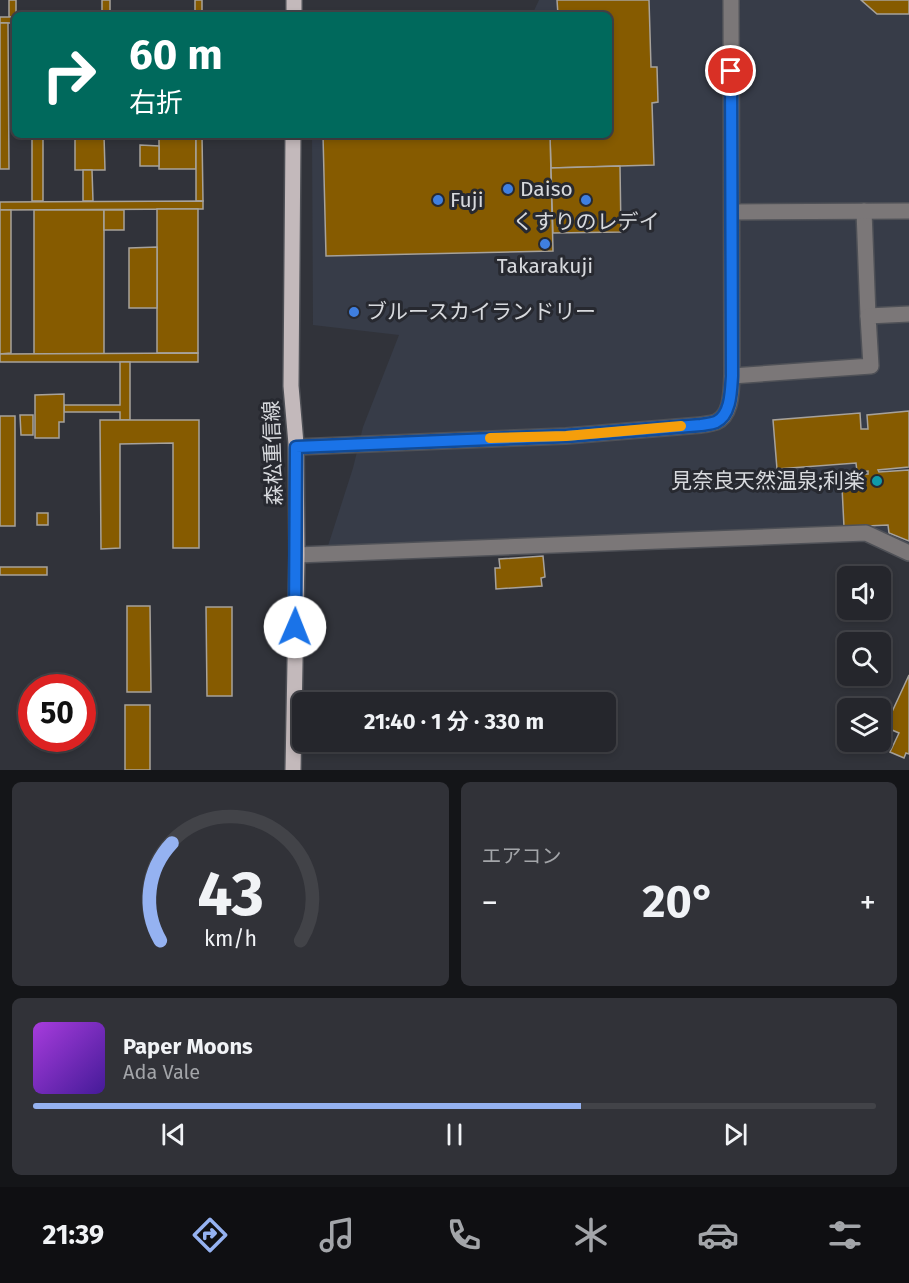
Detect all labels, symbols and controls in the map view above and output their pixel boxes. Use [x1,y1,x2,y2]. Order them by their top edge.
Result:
text: 60 m [129,30,223,80]
icon: right [30,36,108,114]
pin [705,45,756,96]
icon: arrive [714,54,747,87]
text: 右折 [129,87,183,119]
place label: Daiso [520,176,573,202]
marker: Daiso [501,182,515,196]
place label: Fuji [450,187,484,213]
marker: Fuji [431,193,445,207]
marker: くすりのレデイ [579,193,593,207]
place label: くすりのレデイ [513,209,660,235]
marker: Takarakuji [538,237,552,251]
place label: Takarakuji [497,253,593,279]
place label: ブルースカイランドリー [366,299,596,325]
marker: ブルースカイランドリー [347,305,361,319]
street label: 森松重信線 [258,400,288,506]
place label: 見奈良天然温泉;利楽 [671,468,865,494]
marker: 見奈良天然温泉;利楽 [870,474,884,488]
map controls [837,566,891,752]
button: sound [837,566,891,620]
position arrow [263,595,327,659]
button: search [837,632,891,686]
speed limit sign: 50 [18,674,96,752]
button: layers [837,698,891,752]
text: 21:40 · 1 分 · 330 m [364,708,544,735]
text: エアコン [482,844,562,868]
text: 43 [197,857,264,932]
text: 20° [642,875,715,929]
text: − [482,883,498,923]
text: + [860,883,876,923]
text: km/h [204,926,257,952]
text: Paper Moons [123,1033,253,1060]
text: Ada Vale [123,1060,200,1084]
icon: previous [157,1118,190,1151]
icon: pause [438,1118,471,1151]
icon: next [719,1118,752,1151]
icon: directions [189,1214,231,1256]
icon: music [316,1214,358,1256]
icon: phone [443,1214,485,1256]
icon: climate [570,1214,612,1256]
icon: car [697,1214,739,1256]
icon: filters [824,1214,866,1256]
text: 21:39 [43,1219,104,1251]

